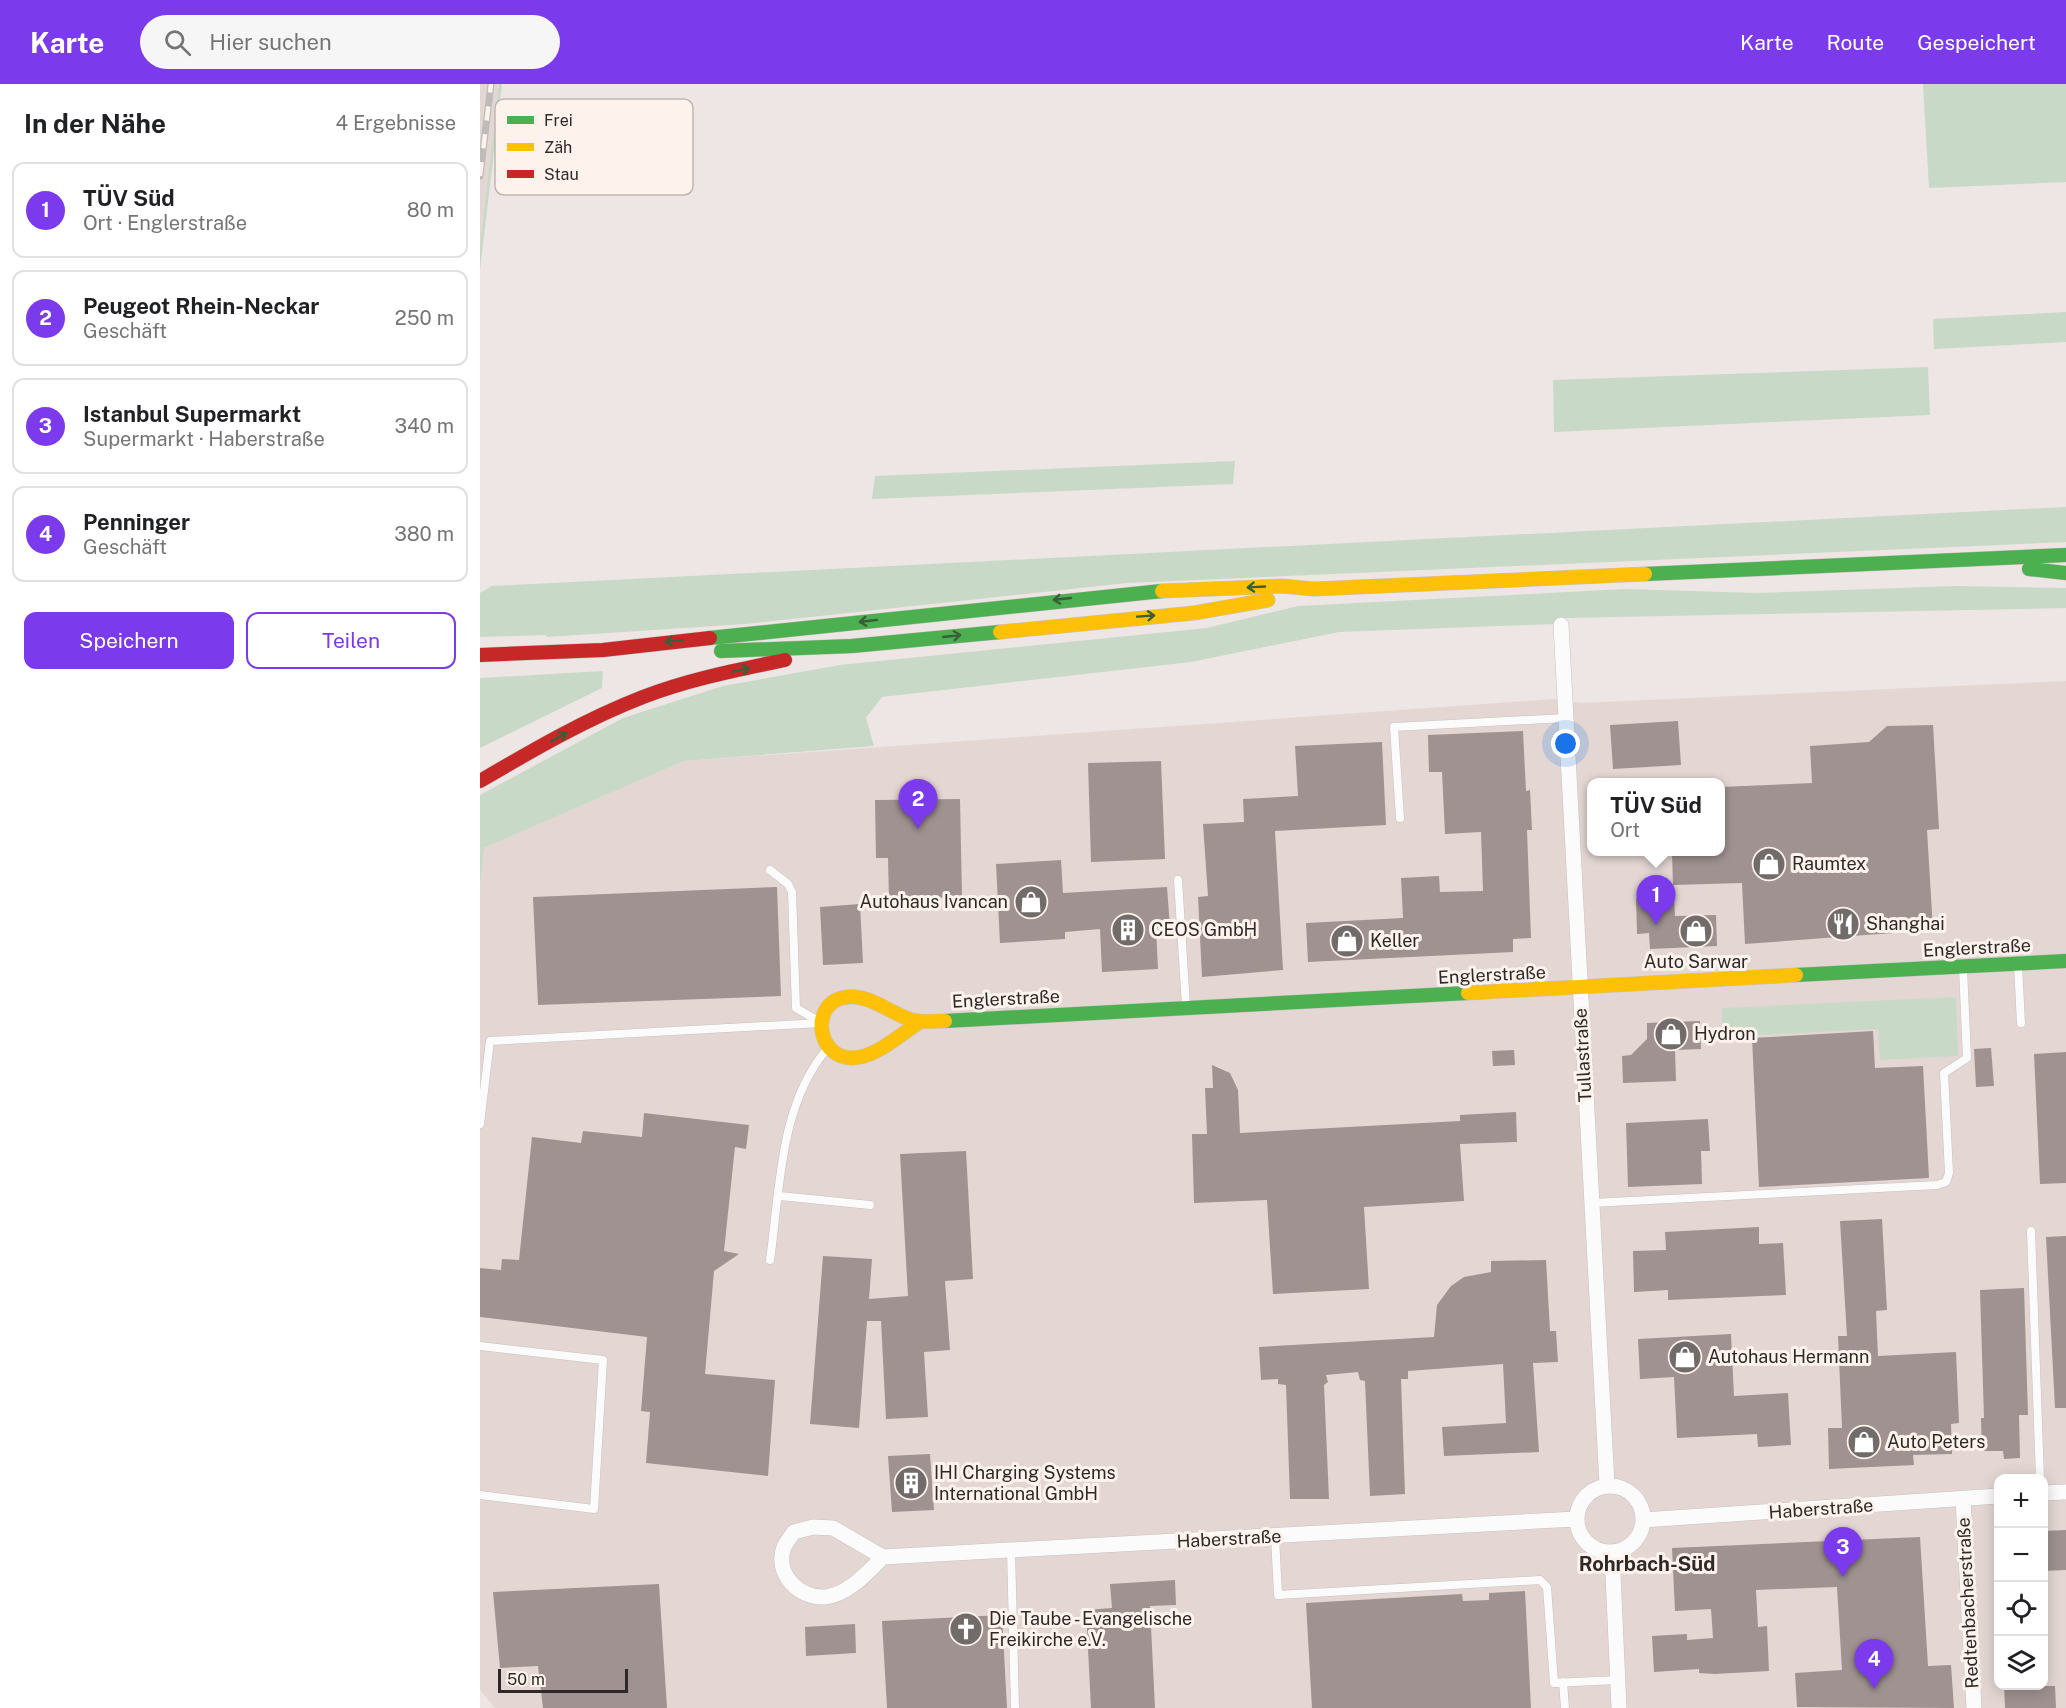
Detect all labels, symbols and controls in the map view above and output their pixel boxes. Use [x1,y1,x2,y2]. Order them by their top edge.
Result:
search box [140,15,560,69]
text: Karte [30,26,104,59]
icon: search [161,26,194,59]
text: Hier suchen [209,29,332,55]
text: Karte [1740,30,1794,55]
text: Route [1827,30,1884,55]
text: Gespeichert [1917,30,2036,55]
legend [495,99,693,195]
text: In der Nähe [24,108,166,139]
text: 4 Ergebnisse [336,111,456,135]
text: Frei [544,111,573,130]
text: Zäh [544,138,572,157]
text: Stau [544,165,579,184]
text: TÜV Süd [83,185,175,211]
text: 1 [41,198,50,222]
text: 80 m [407,198,454,222]
text: Ort · Englerstraße [83,211,247,235]
text: Peugeot Rhein-Neckar [83,293,319,319]
text: 2 [39,306,52,330]
text: 250 m [395,306,454,330]
text: Geschäft [83,319,167,343]
text: Istanbul Supermarkt [83,401,301,427]
text: 3 [39,414,52,438]
text: 340 m [394,414,454,438]
text: Supermarkt · Haberstraße [83,427,325,451]
text: Penninger [83,509,190,535]
text: 4 [39,522,52,546]
text: 380 m [394,522,454,546]
text: Geschäft [83,535,167,559]
one-way arrow [1247,582,1267,593]
one-way arrow [1052,594,1072,605]
one-way arrow [1135,610,1155,621]
button: Speichern [24,612,234,669]
button: Teilen [246,612,456,669]
one-way arrow [858,616,878,627]
one-way arrow [941,630,961,641]
one-way arrow [664,636,684,647]
one-way arrow [731,663,750,675]
your location [1551,729,1580,758]
one-way arrow [550,731,567,743]
popup [1587,778,1725,856]
pin: 2 [898,780,938,829]
text: TÜV Süd [1610,792,1702,818]
text: Ort [1610,818,1640,842]
shop icon: Raumtex [1751,846,1787,882]
place label: Raumtex [1792,853,1866,874]
pin: 1 [1636,876,1676,925]
shop icon: Autohaus Ivancan [1013,884,1049,920]
place label: Autohaus Ivancan [860,891,1008,912]
restaurant icon: Shanghai [1825,906,1861,942]
building icon: CEOS GmbH [1110,912,1146,948]
shop icon: Auto Sarwar [1678,913,1714,949]
place label: Shanghai [1866,913,1945,934]
place label: CEOS GmbH [1151,919,1257,940]
shop icon: Keller [1329,923,1365,959]
place label: Keller [1370,930,1419,951]
street label: Englerstraße [1922,934,2031,961]
place label: Auto Sarwar [1644,951,1748,972]
street label: Englerstraße [1437,961,1546,988]
street label: Englerstraße [951,985,1060,1012]
street label: Tullastraße [1570,1008,1595,1103]
shop icon: Hydron [1653,1016,1689,1052]
place label: Hydron [1694,1023,1756,1044]
shop icon: Autohaus Hermann [1667,1339,1703,1375]
place label: Autohaus Hermann [1708,1346,1869,1367]
shop icon: Auto Peters [1846,1424,1882,1460]
place label: Auto Peters [1887,1431,1985,1452]
place label: IHI Charging Systems International GmbH [934,1462,1116,1504]
building icon: IHI Charging Systems International GmbH [893,1465,929,1501]
map controls [1994,1474,2048,1690]
button: + [1994,1474,2048,1528]
street label: Haberstraße [1768,1494,1874,1523]
street label: Redtenbacherstraße [1953,1517,1982,1689]
street label: Haberstraße [1176,1525,1282,1552]
pin: 3 [1824,1528,1862,1577]
button: − [1994,1528,2048,1582]
district label: Rohrbach-Süd [1579,1552,1715,1576]
button: locate [1994,1582,2048,1636]
place label: Die Taube - Evangelische Freikirche e.V. [989,1608,1192,1650]
church icon: Die Taube - Evangelische Freikirche e.V. [948,1611,984,1647]
button: layers [1994,1636,2048,1690]
pin: 4 [1854,1640,1894,1689]
scale bar [498,1666,628,1694]
text: 50 m [507,1670,545,1689]

